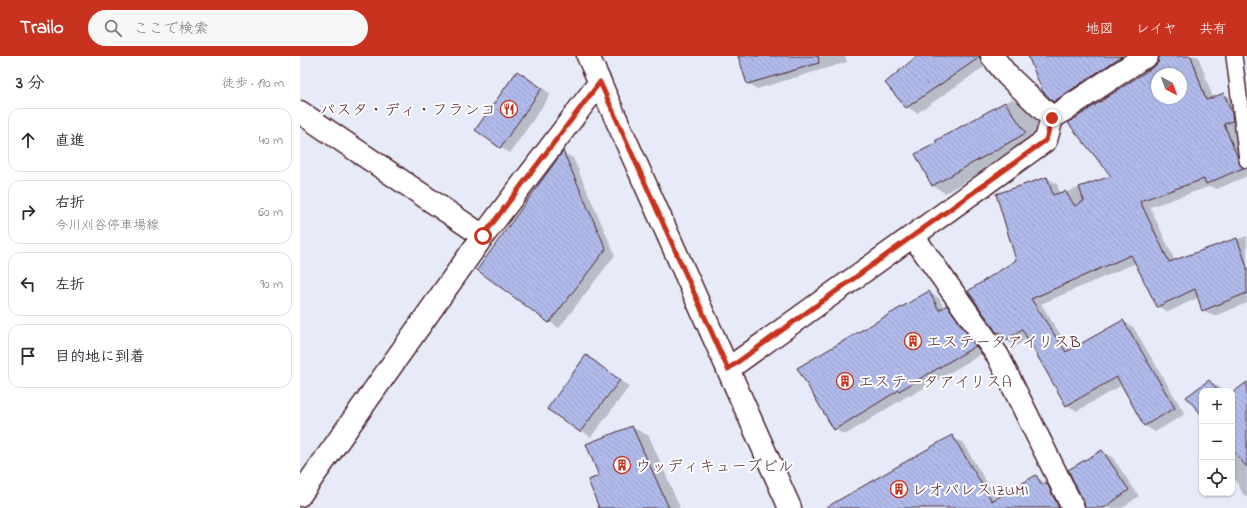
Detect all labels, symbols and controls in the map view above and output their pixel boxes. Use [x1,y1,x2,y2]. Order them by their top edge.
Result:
search box [88,10,368,46]
text: Trailo [20,15,64,42]
icon: search [102,17,124,39]
text: ここで検索 [134,18,209,40]
text: 地図 [1086,19,1114,40]
text: レイヤ [1136,19,1177,40]
text: 共有 [1199,19,1227,40]
north arrow [1151,68,1187,104]
text: 3 分 [16,71,44,96]
text: 徒歩 · 190 m [222,74,284,93]
place label: パスタ・ディ・フランコ [320,99,496,123]
restaurant icon: パスタ・ディ・フランコ [499,99,519,119]
route end [1043,109,1061,127]
icon: ahead [17,129,39,151]
text: 直進 [55,130,85,152]
text: 40 m [259,131,283,150]
text: 右折 [55,192,85,214]
icon: right [17,201,39,223]
text: 60 m [258,203,283,222]
text: 今川刈谷停車場線 [55,216,159,235]
route start [474,227,492,245]
icon: left [17,273,39,295]
text: 左折 [55,274,85,296]
text: 90 m [260,275,283,294]
building icon: エステータアイリスB [903,331,923,351]
place label: エステータアイリスB [926,331,1081,355]
icon: arrive [17,345,39,367]
text: 目的地に到着 [55,346,145,368]
building icon: エステータアイリスA [835,371,855,391]
place label: エステータアイリスA [858,371,1012,395]
map controls [1199,388,1235,496]
button: + [1199,388,1235,424]
button: − [1199,424,1235,460]
building icon: ウッディキューブビル [612,455,632,475]
place label: ウッディキューブビル [635,455,794,479]
button: locate [1199,460,1235,496]
building icon: レオパレスIZUMI [889,479,909,499]
place label: レオパレスIZUMI [912,479,1028,503]

